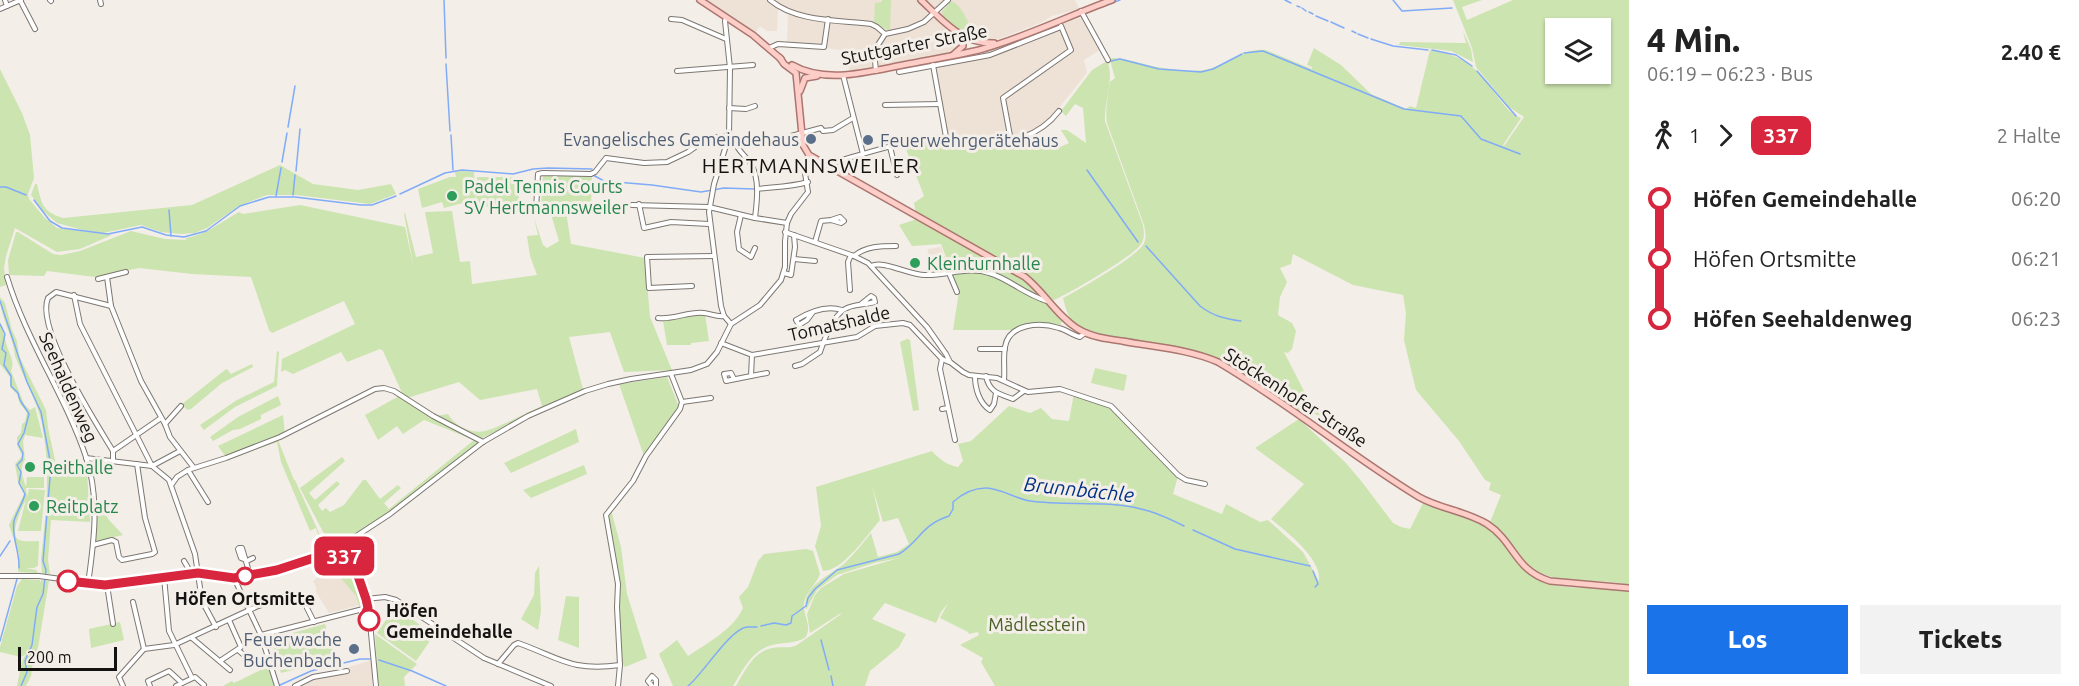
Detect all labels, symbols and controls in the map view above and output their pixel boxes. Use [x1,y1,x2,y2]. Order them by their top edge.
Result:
map controls [1545,18,1611,84]
button: layers [1545,18,1611,84]
street label: Stuttgarter Straße [839,20,989,68]
text: 4 Min. [1647,21,1740,58]
text: 2.40 € [2001,39,2061,64]
text: 06:19 – 06:23 · Bus [1647,62,1813,85]
icon: walk [1647,119,1680,152]
icon: forward [1709,119,1742,152]
text: 337 [1763,123,1799,147]
text: 1 [1689,124,1700,147]
text: 2 Halte [1997,124,2061,147]
place label: Evangelisches Gemeindehaus [563,129,799,149]
place label: Feuerwehrgerätehaus [880,130,1059,150]
marker: Evangelisches Gemeindehaus [804,132,818,146]
marker: Feuerwehrgerätehaus [861,133,875,147]
district label: HERTMANNSWEILER [702,153,920,177]
place label: Padel Tennis Courts SV Hertmannsweiler [464,176,628,217]
text: Höfen Gemeindehalle [1693,186,1917,211]
text: 06:20 [2011,187,2061,210]
marker: Padel Tennis Courts SV Hertmannsweiler [445,189,459,203]
text: Höfen Ortsmitte [1693,246,1857,271]
text: 06:21 [2011,247,2061,270]
place label: Kleinturnhalle [927,253,1041,273]
marker: Kleinturnhalle [908,256,922,270]
street label: Tomatshalde [786,302,892,344]
text: Höfen Seehaldenweg [1693,306,1912,331]
text: 06:23 [2011,307,2061,330]
street label: Seehaldenweg [36,329,102,445]
street label: Stöckenhofer Straße [1221,343,1371,451]
place label: Reithalle [42,457,113,477]
marker: Reithalle [23,460,37,474]
water label: Brunnbächle [1023,472,1135,506]
place label: Reitplatz [46,496,118,516]
marker: Reitplatz [27,499,41,513]
line badge: 337 [310,536,379,576]
text: 337 [326,544,362,568]
marker: Höfen Ortsmitte [236,567,254,585]
unlabelled marker [57,570,79,592]
place label: Höfen Ortsmitte [175,588,315,608]
place label: Höfen Gemeindehalle [386,600,513,641]
button: Los [1647,605,1848,674]
button: Tickets [1860,605,2061,674]
marker: Höfen Gemeindehalle [358,609,380,631]
park label: Mädlesstein [988,614,1086,634]
place label: Feuerwache Buchenbach [243,629,342,670]
marker: Feuerwache Buchenbach [347,642,361,656]
scale bar [18,644,117,672]
text: 200 m [27,648,72,666]

